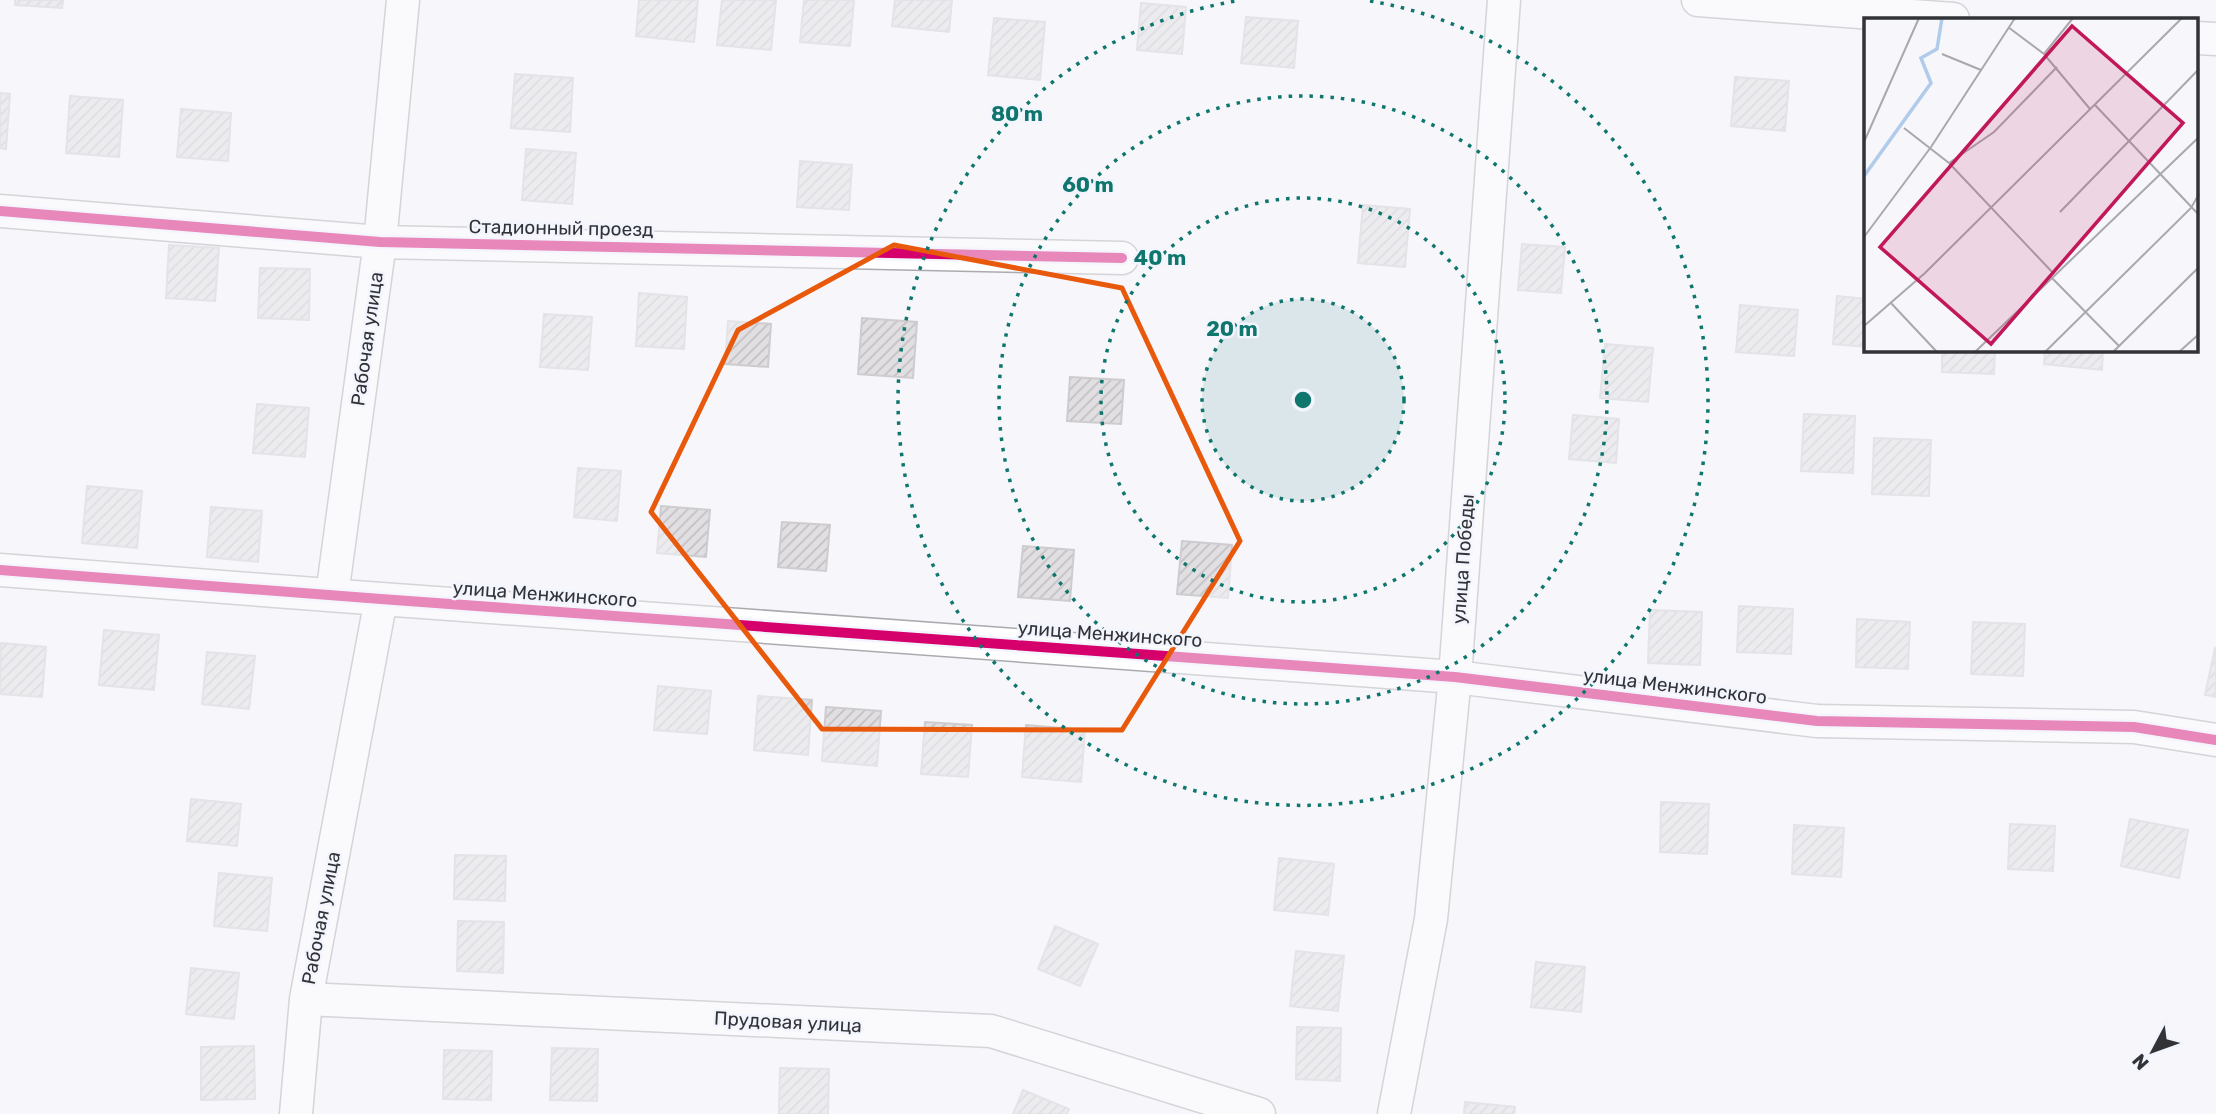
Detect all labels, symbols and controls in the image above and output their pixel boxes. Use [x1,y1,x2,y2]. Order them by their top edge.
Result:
inset map [1864,18,2198,352]
text: 80 m [991,101,1043,126]
text: 60 m [1062,172,1114,197]
street label: Стадионный проезд [468,215,654,241]
text: 40 m [1134,245,1186,270]
street label: Рабочая улица [346,270,388,408]
text: 20 m [1206,316,1258,341]
centre of rings [1291,388,1315,412]
street label: улица Победы [1447,493,1479,625]
street label: улица Менжинского [452,576,638,612]
street label: улица Менжинского [1017,616,1203,652]
street label: улица Менжинского [1582,663,1768,709]
street label: Рабочая улица [297,849,345,987]
street label: Прудовая улица [713,1007,863,1037]
north arrow [2118,1016,2188,1086]
text: N [2127,1049,2154,1075]

